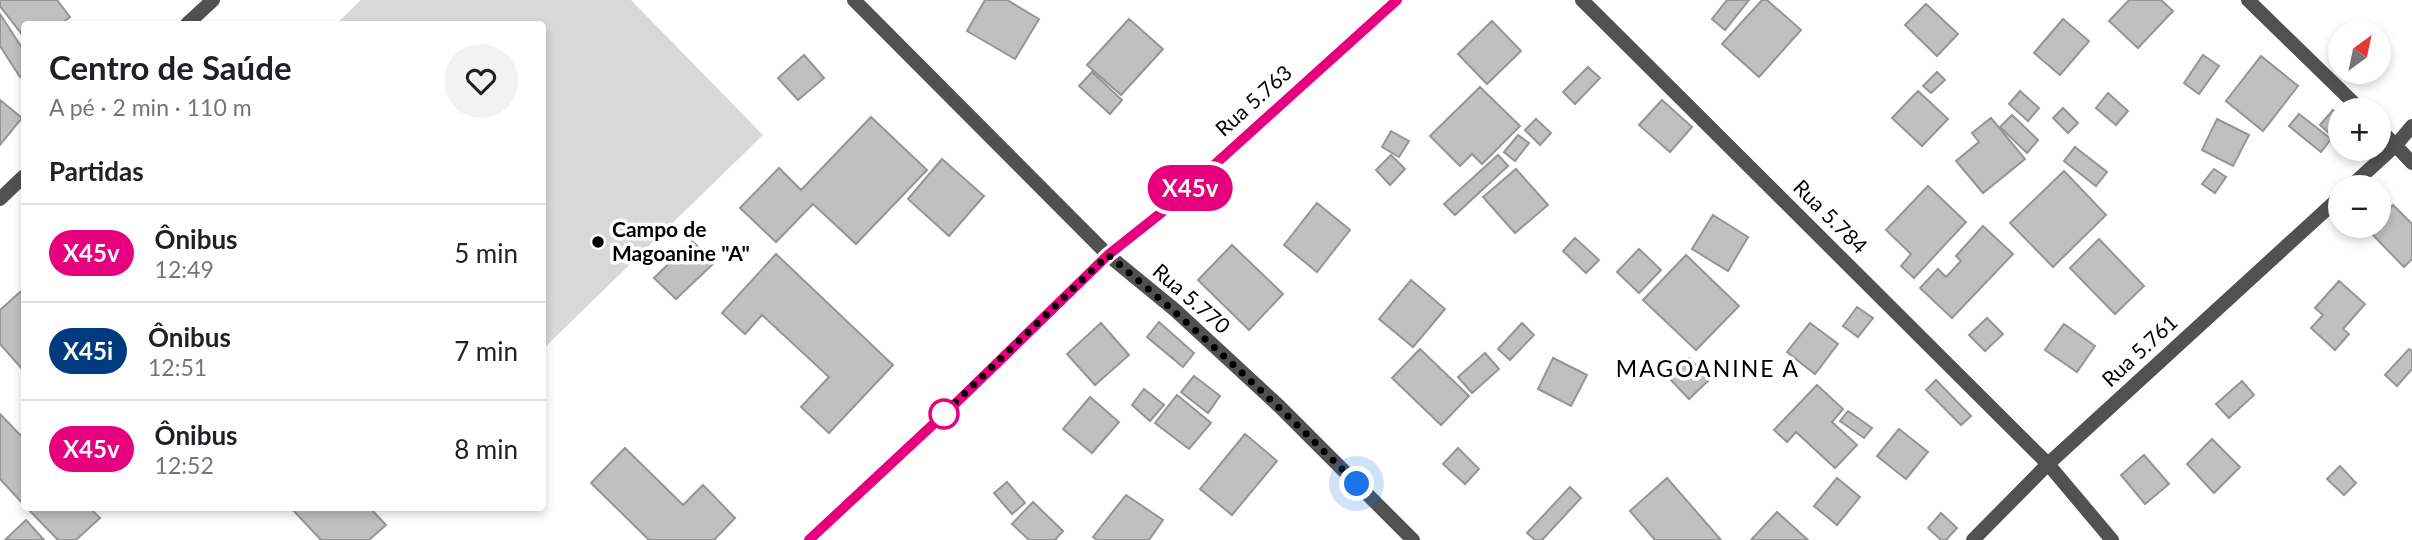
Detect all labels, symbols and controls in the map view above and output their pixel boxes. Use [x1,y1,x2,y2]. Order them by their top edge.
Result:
north arrow [2328,21,2390,84]
map controls [2328,21,2391,238]
button: heart [444,44,518,118]
text: Centro de Saúde [49,47,292,87]
street label: Rua 5.763 [1210,59,1296,141]
text: A pé · 2 min · 110 m [49,93,252,121]
button: + [2328,98,2391,161]
text: Partidas [49,155,144,187]
line badge: X45v [1141,165,1239,211]
text: X45v [1162,173,1218,202]
street label: Rua 5.784 [1789,174,1873,258]
button: − [2328,175,2391,238]
place label: Campo de Magoanine "A" [612,216,750,265]
text: Ônibus [155,223,238,255]
marker: Campo de Magoanine "A" [590,234,606,250]
text: 5 min [454,237,518,269]
text: X45v [63,238,120,267]
text: 12:49 [155,255,214,283]
street label: Rua 5.770 [1148,258,1236,338]
street label: Rua 5.761 [2096,309,2182,391]
text: Ônibus [148,321,231,353]
text: 7 min [454,335,518,367]
text: X45i [63,336,113,365]
text: 12:51 [148,353,207,381]
district label: MAGOANINE A [1616,354,1800,382]
unlabelled marker [929,399,959,429]
text: Ônibus [155,419,238,451]
text: 8 min [454,433,518,465]
text: X45v [63,434,120,463]
text: 12:52 [155,451,214,479]
your location [1339,466,1374,501]

